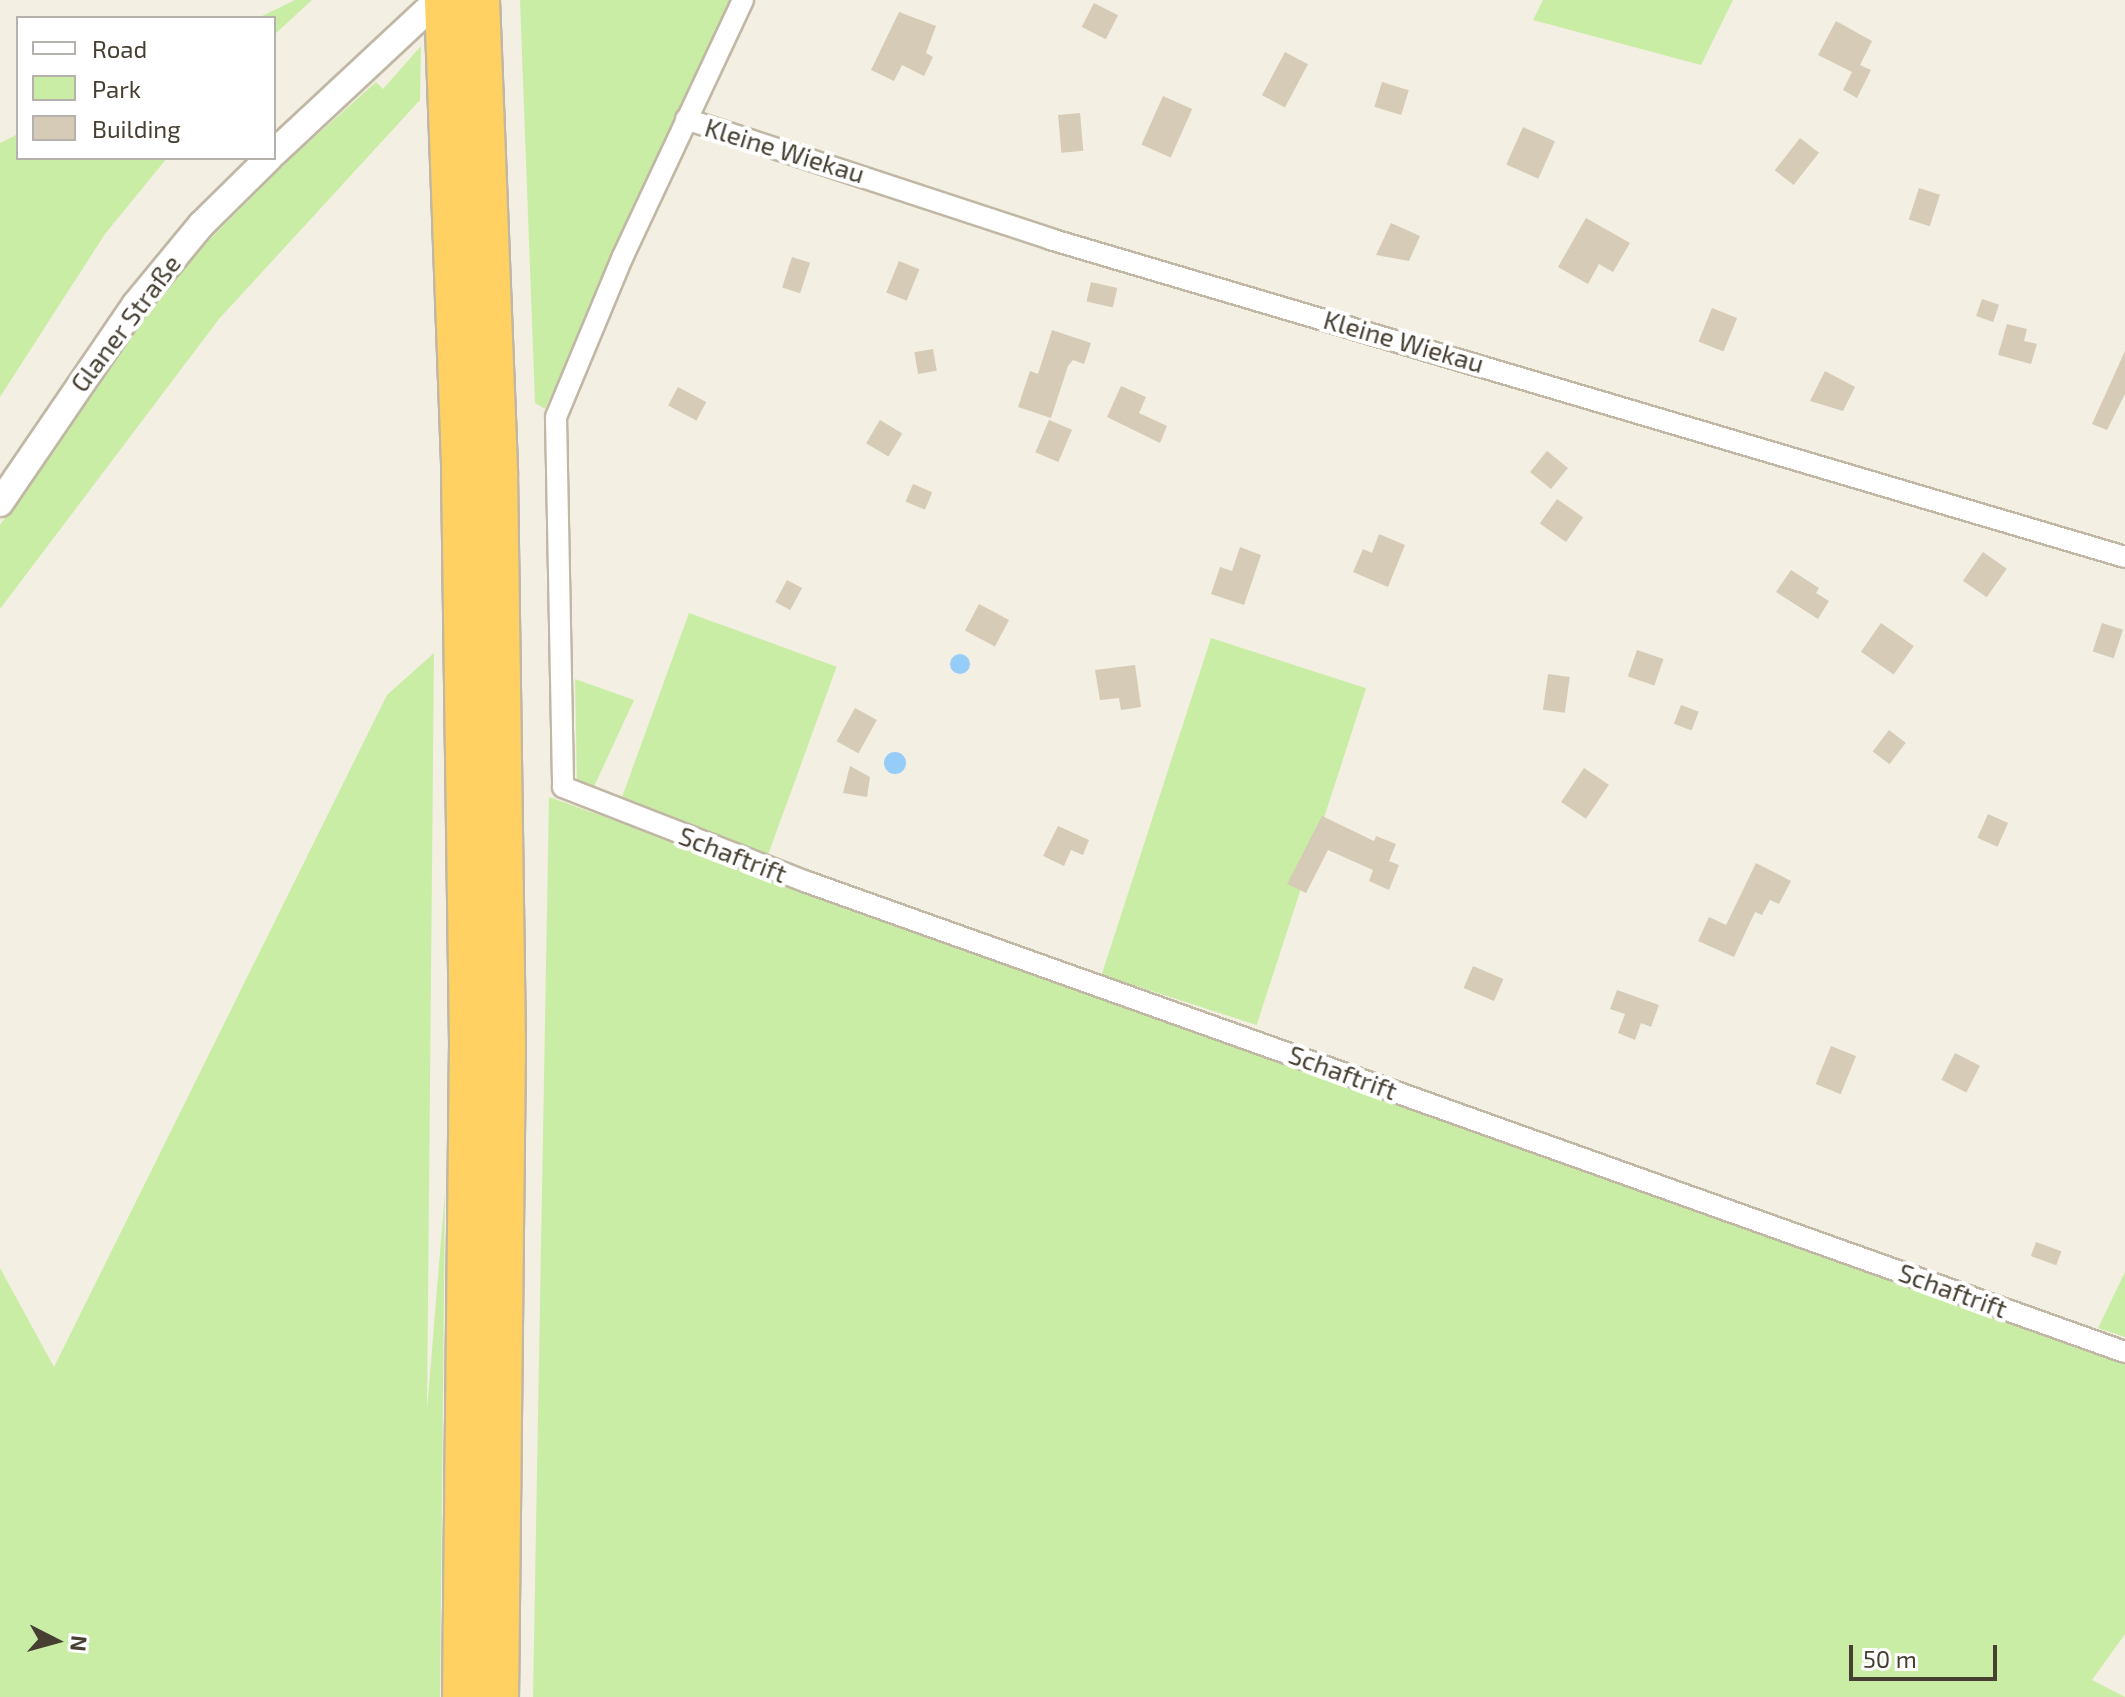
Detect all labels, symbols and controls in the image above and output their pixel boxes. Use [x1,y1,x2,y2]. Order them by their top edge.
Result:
legend [16,16,276,160]
text: Road [92,34,147,63]
text: Park [92,74,141,103]
street label: Kleine Wiekau [701,111,869,189]
text: Building [92,114,181,143]
street label: Glaner Straße [63,248,187,398]
street label: Kleine Wiekau [1320,303,1488,379]
street label: Schaftrift [675,819,791,889]
street label: Schaftrift [1285,1038,1401,1106]
street label: Schaftrift [1895,1256,2011,1324]
north arrow [16,1601,96,1681]
scale bar [1853,1629,2001,1679]
text: N [66,1634,94,1653]
text: 50 m [1863,1644,1917,1673]

